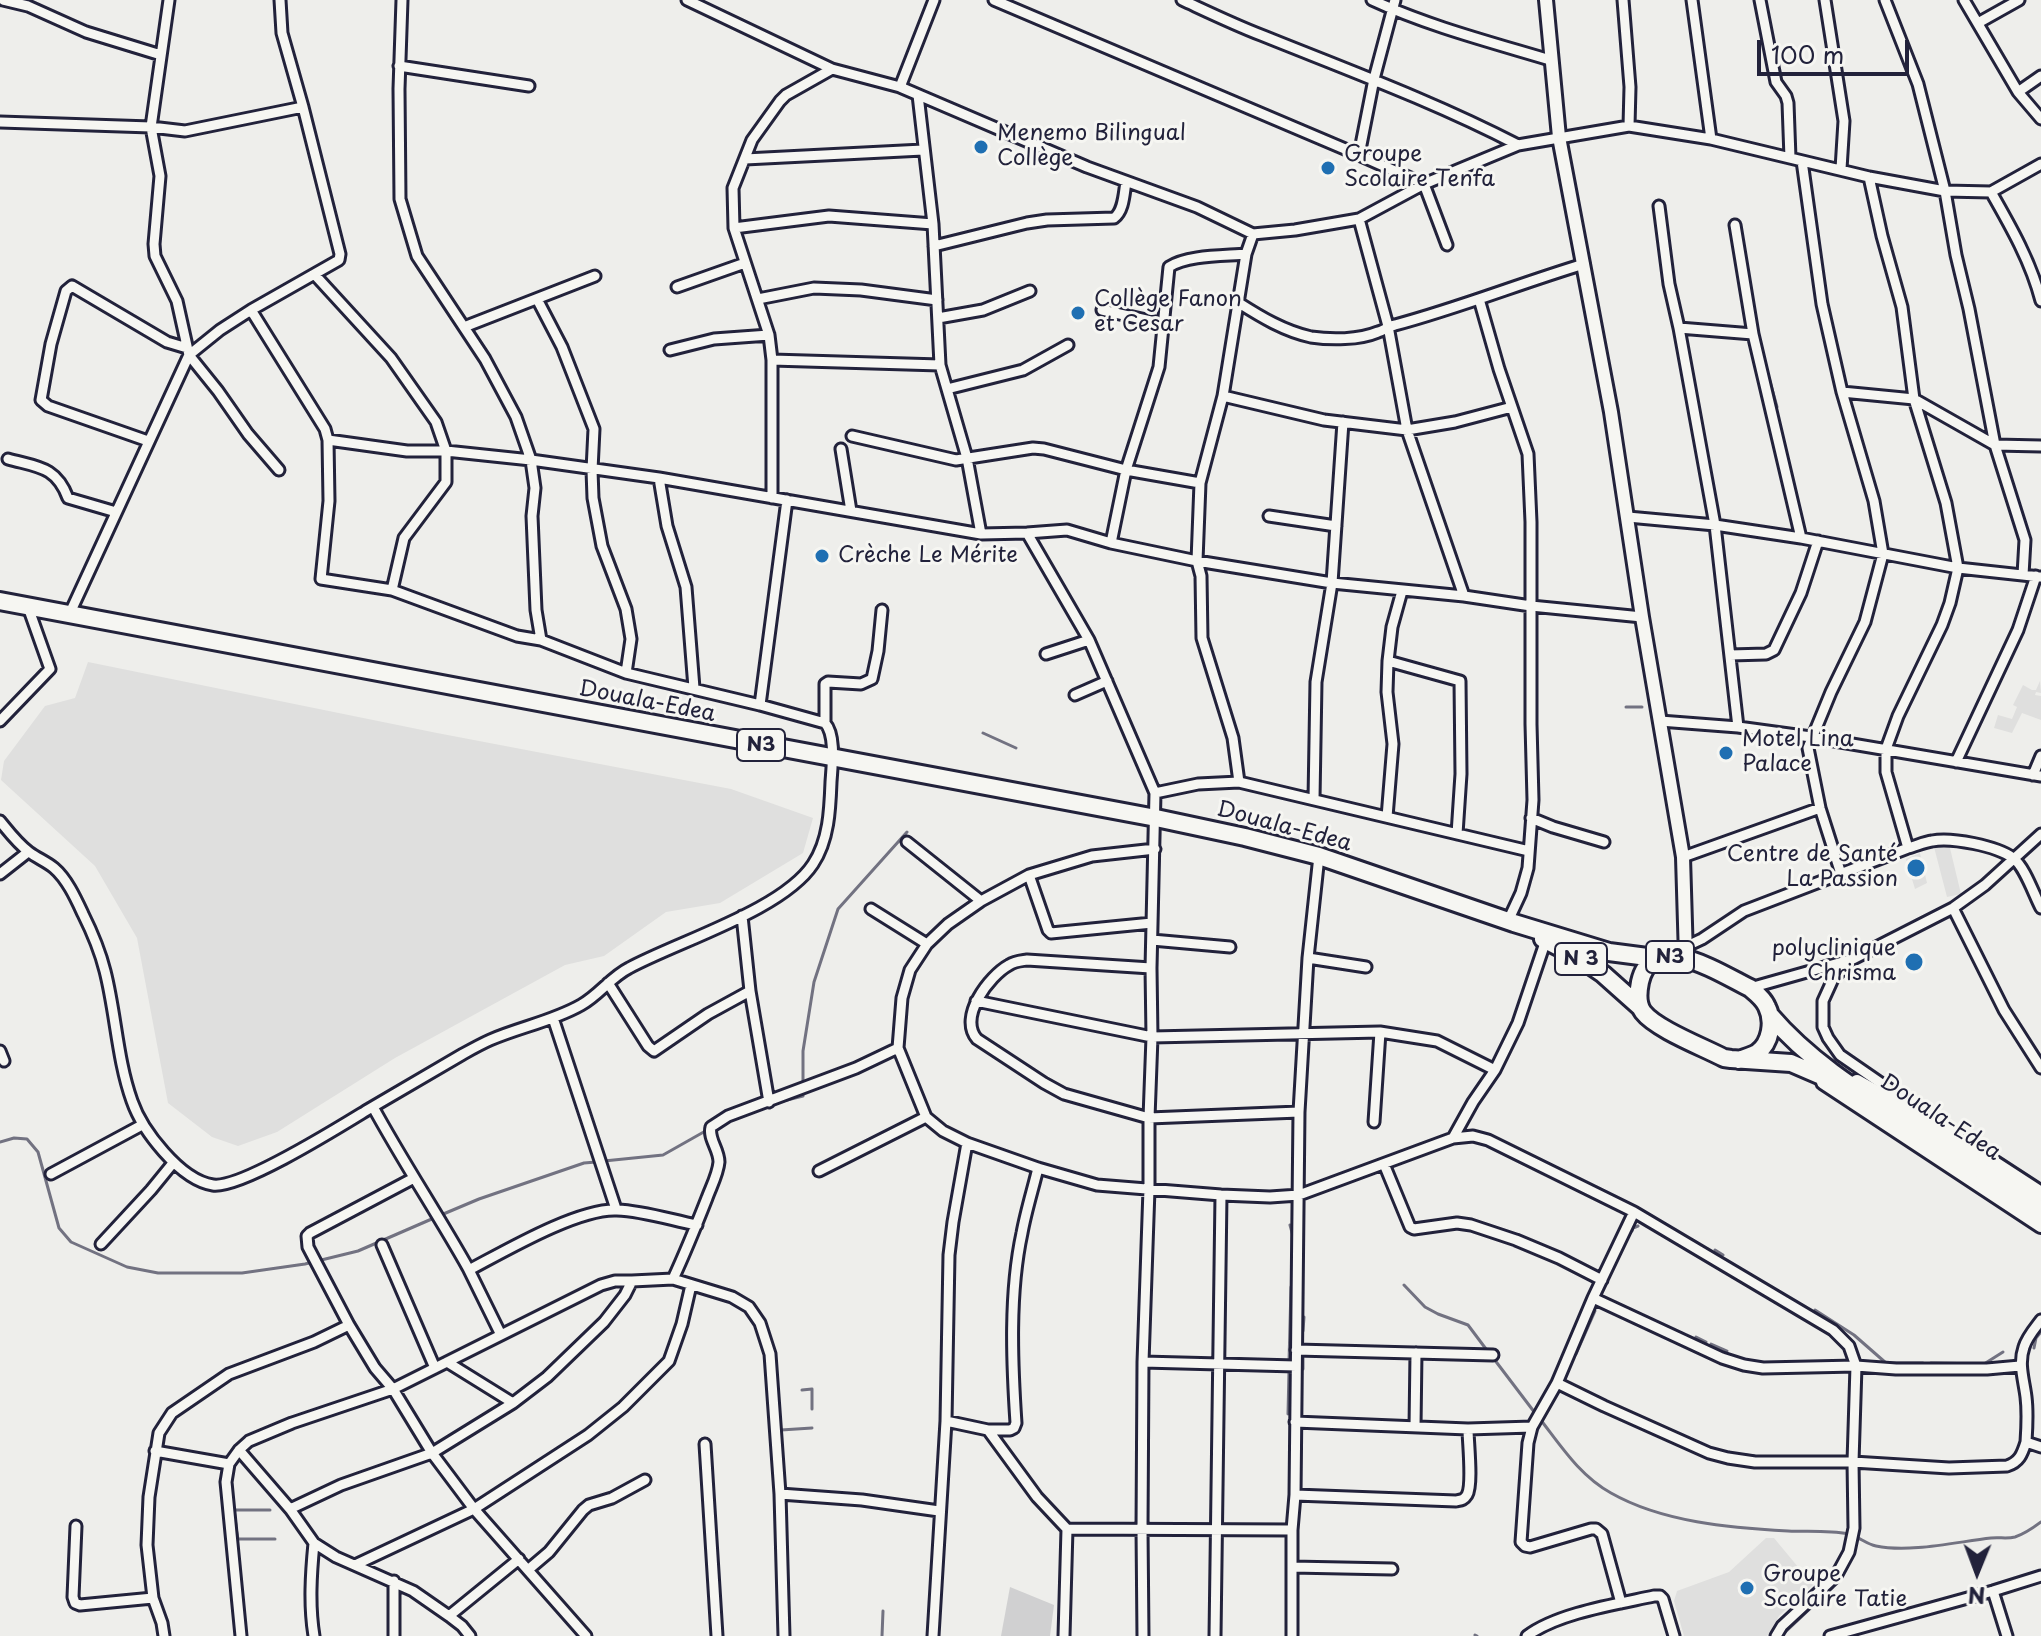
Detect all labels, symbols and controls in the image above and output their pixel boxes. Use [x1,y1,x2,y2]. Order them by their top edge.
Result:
scale bar [1761,24,1913,74]
text: 100 m [1771,36,1844,72]
place label: Menemo Bilingual Collège [997,121,1186,172]
marker: Menemo Bilingual Collège [972,138,990,156]
place label: Groupe Scolaire Tenfa [1344,142,1495,194]
marker: Groupe Scolaire Tenfa [1319,159,1337,177]
place label: Collège Fanon et Cesar [1094,287,1242,338]
marker: Collège Fanon et Cesar [1069,304,1087,322]
place label: Crèche Le Mérite [838,543,1018,569]
marker: Crèche Le Mérite [813,547,831,565]
street label: Douala-Edea [576,676,718,728]
place label: Motel Lina Palace [1742,727,1854,778]
road number: N3 [737,729,785,761]
marker: Motel Lina Palace [1717,744,1735,762]
street label: Douala-Edea [1214,796,1354,858]
place label: Centre de Santé La Passion [1727,842,1898,894]
marker: Centre de Santé La Passion [1905,857,1927,879]
place label: polyclinique Chrisma [1772,936,1896,988]
road number: N3 [1646,941,1694,973]
road number: N 3 [1555,943,1607,975]
marker: polyclinique Chrisma [1903,951,1925,973]
street label: Douala-Edea [1875,1069,2005,1167]
north arrow [1937,1532,2017,1612]
place label: Groupe Scolaire Tatie [1763,1562,1907,1614]
marker: Groupe Scolaire Tatie [1738,1579,1756,1597]
text: N [1968,1580,1986,1613]

